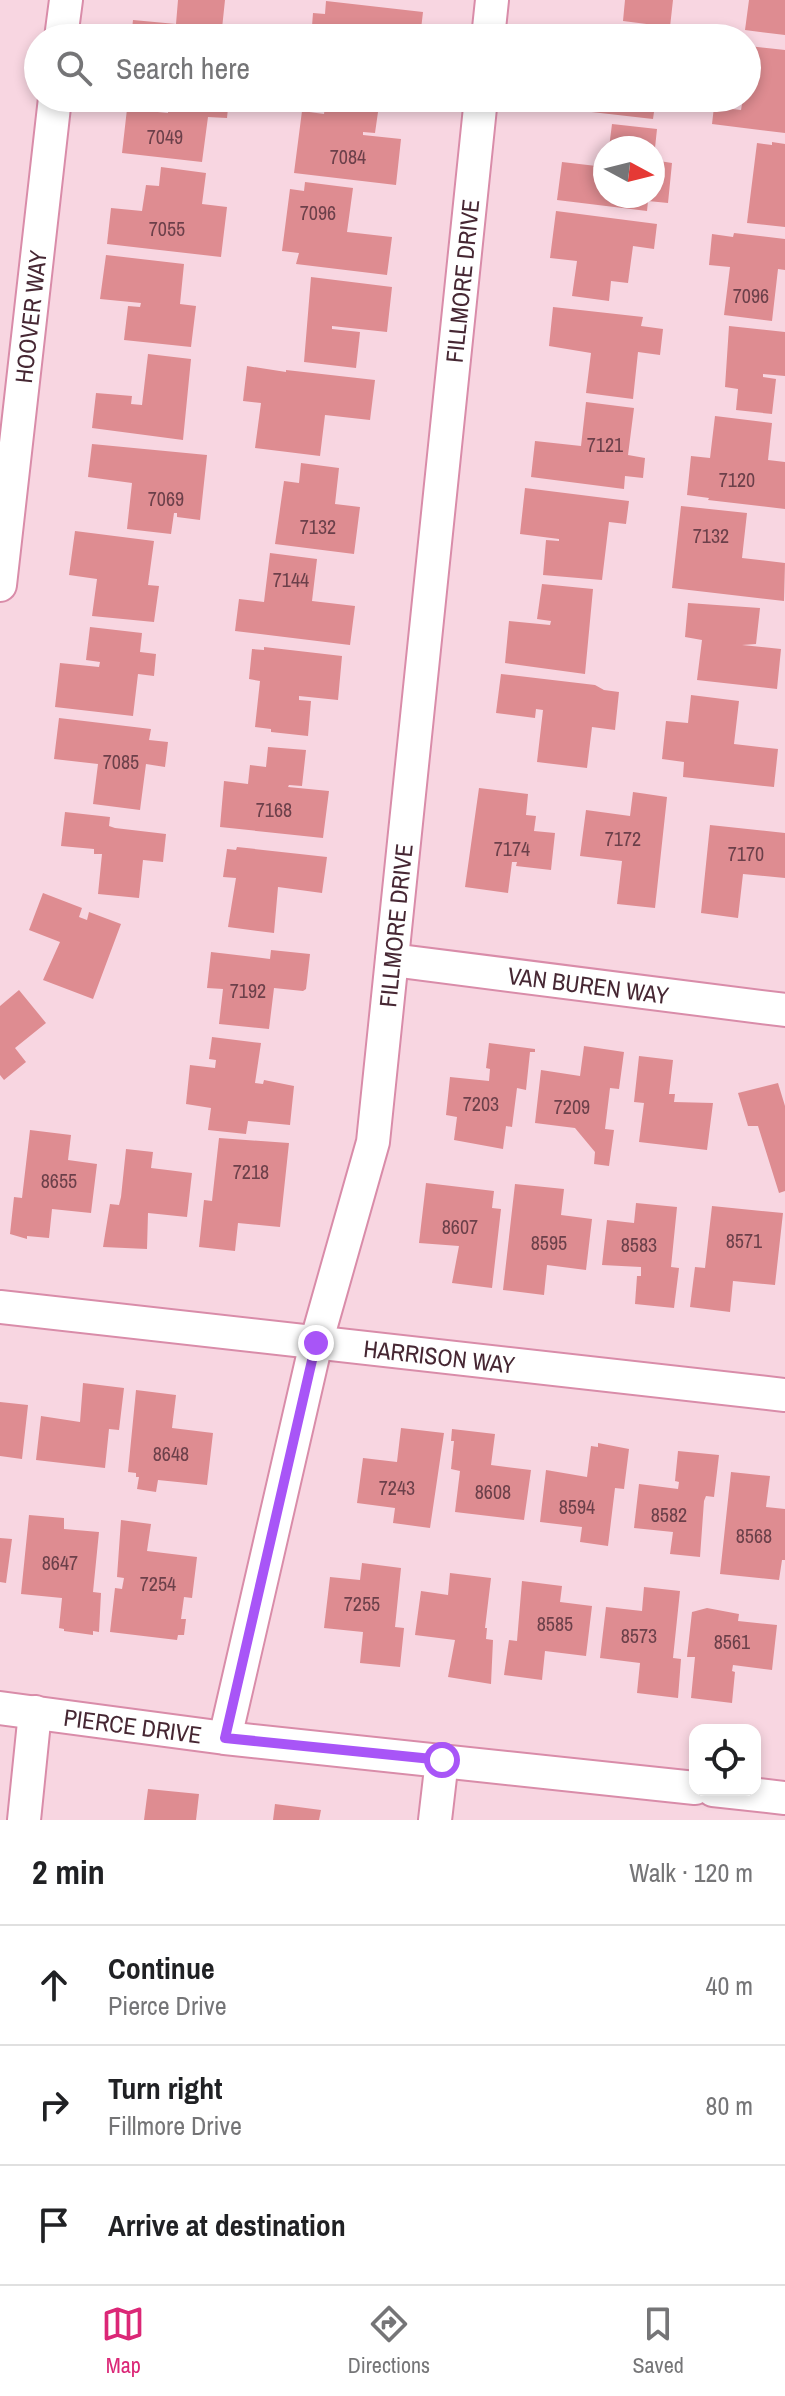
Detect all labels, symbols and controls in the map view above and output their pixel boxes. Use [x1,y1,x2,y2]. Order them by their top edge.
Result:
search box [24,24,761,112]
icon: search [52,46,96,90]
text: Search here [116,48,250,88]
house number: 7049 [147,123,183,150]
north arrow [593,136,665,208]
house number: 7084 [330,143,366,170]
street label: FILLMORE DRIVE [438,198,486,364]
house number: 7096 [300,199,336,226]
house number: 7055 [149,215,185,242]
street label: HOOVER WAY [7,249,54,385]
house number: 7096 [733,282,769,309]
house number: 7121 [587,431,623,458]
house number: 7120 [719,466,755,493]
house number: 7069 [148,485,184,512]
house number: 7132 [300,513,336,540]
house number: 7132 [693,522,729,549]
house number: 7144 [273,566,309,593]
house number: 7085 [103,748,139,775]
house number: 7168 [256,796,292,823]
house number: 7172 [605,825,641,852]
house number: 7174 [494,835,530,862]
house number: 7170 [728,840,764,867]
street label: FILLMORE DRIVE [371,842,420,1009]
street label: VAN BUREN WAY [506,959,671,1011]
house number: 7192 [230,977,266,1004]
house number: 7203 [463,1090,499,1117]
house number: 7209 [554,1093,590,1120]
house number: 7218 [233,1158,269,1185]
house number: 8655 [41,1167,77,1194]
house number: 8607 [442,1213,478,1240]
house number: 8571 [726,1227,762,1254]
house number: 8595 [531,1229,567,1256]
house number: 8583 [621,1231,657,1258]
route end [298,1325,334,1361]
street label: HARRISON WAY [362,1332,517,1381]
house number: 8648 [153,1440,189,1467]
house number: 7243 [379,1474,415,1501]
house number: 8608 [475,1478,511,1505]
house number: 8594 [559,1493,595,1520]
house number: 8582 [651,1501,687,1528]
house number: 8568 [736,1522,772,1549]
house number: 8647 [42,1549,78,1576]
house number: 7254 [140,1570,176,1597]
house number: 7255 [344,1590,380,1617]
house number: 8585 [537,1610,573,1637]
house number: 8573 [621,1622,657,1649]
house number: 8561 [714,1628,750,1655]
street label: PIERCE DRIVE [62,1701,204,1751]
map controls [689,1724,761,1796]
button: locate [689,1724,761,1796]
route start [424,1742,460,1778]
text: 2 min [32,1849,105,1895]
text: Walk · 120 m [629,1855,753,1890]
text: Continue [108,1948,215,1988]
icon: ahead [32,1963,76,2007]
text: 40 m [706,1968,753,2003]
text: Pierce Drive [108,1988,226,2023]
text: Turn right [108,2068,222,2108]
icon: right [32,2083,76,2127]
text: 80 m [706,2088,753,2123]
text: Fillmore Drive [108,2108,242,2143]
icon: arrive [32,2203,76,2247]
text: Arrive at destination [108,2205,346,2245]
tab: Map [101,2302,145,2380]
tab: Directions [348,2302,430,2380]
tab: Saved [633,2302,684,2380]

